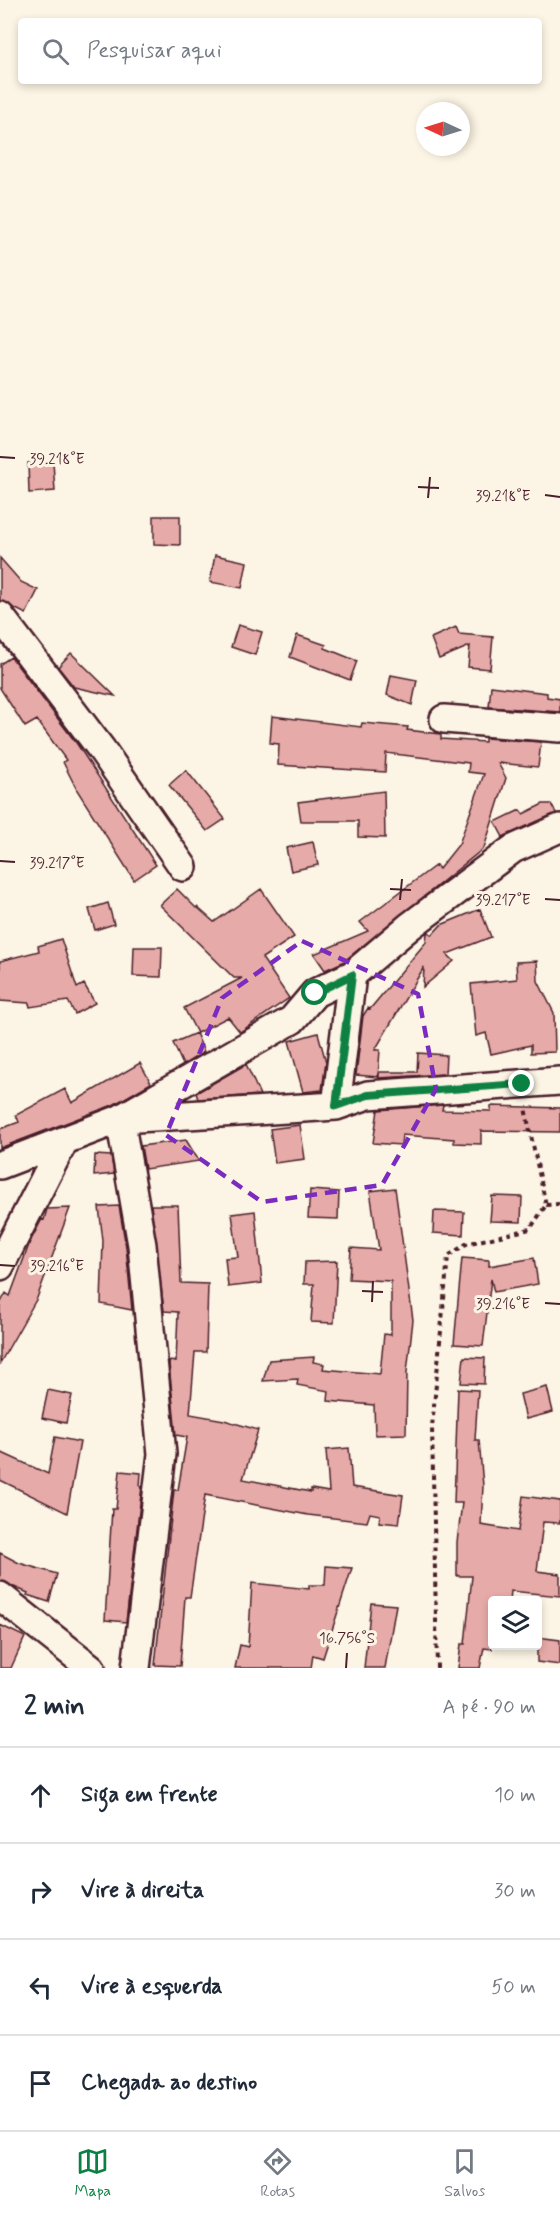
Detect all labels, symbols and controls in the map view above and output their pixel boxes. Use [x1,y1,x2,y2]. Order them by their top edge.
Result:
search box [18,18,542,84]
icon: search [39,35,72,68]
text: Pesquisar aqui [87,37,222,65]
north arrow [416,102,470,156]
text: 39.218°E [30,450,85,470]
text: 39.218°E [476,487,531,507]
text: 39.217°E [29,854,85,874]
text: 39.217°E [475,891,531,911]
route start [301,979,327,1005]
route end [508,1070,534,1096]
text: 39.216°E [30,1257,84,1277]
text: 39.216°E [476,1295,530,1315]
map controls [488,1596,542,1650]
button: layers [488,1596,542,1650]
text: 16.756°S [319,1629,375,1649]
text: 2 min [24,1690,85,1724]
text: A pé · 90 m [443,1694,536,1721]
icon: ahead [24,1779,57,1812]
text: Siga em frente [81,1781,218,1809]
text: 10 m [494,1782,536,1809]
icon: right [24,1875,57,1908]
text: Vire à direita [81,1877,204,1905]
text: 30 m [494,1878,536,1905]
icon: left [24,1971,57,2004]
text: Vire à esquerda [81,1973,222,2001]
text: 50 m [491,1974,536,2001]
icon: arrive [24,2067,57,2100]
text: Chegada ao destino [81,2069,257,2097]
tab: Mapa [75,2145,111,2202]
tab: Rotas [260,2145,295,2202]
tab: Salvos [444,2145,485,2202]

